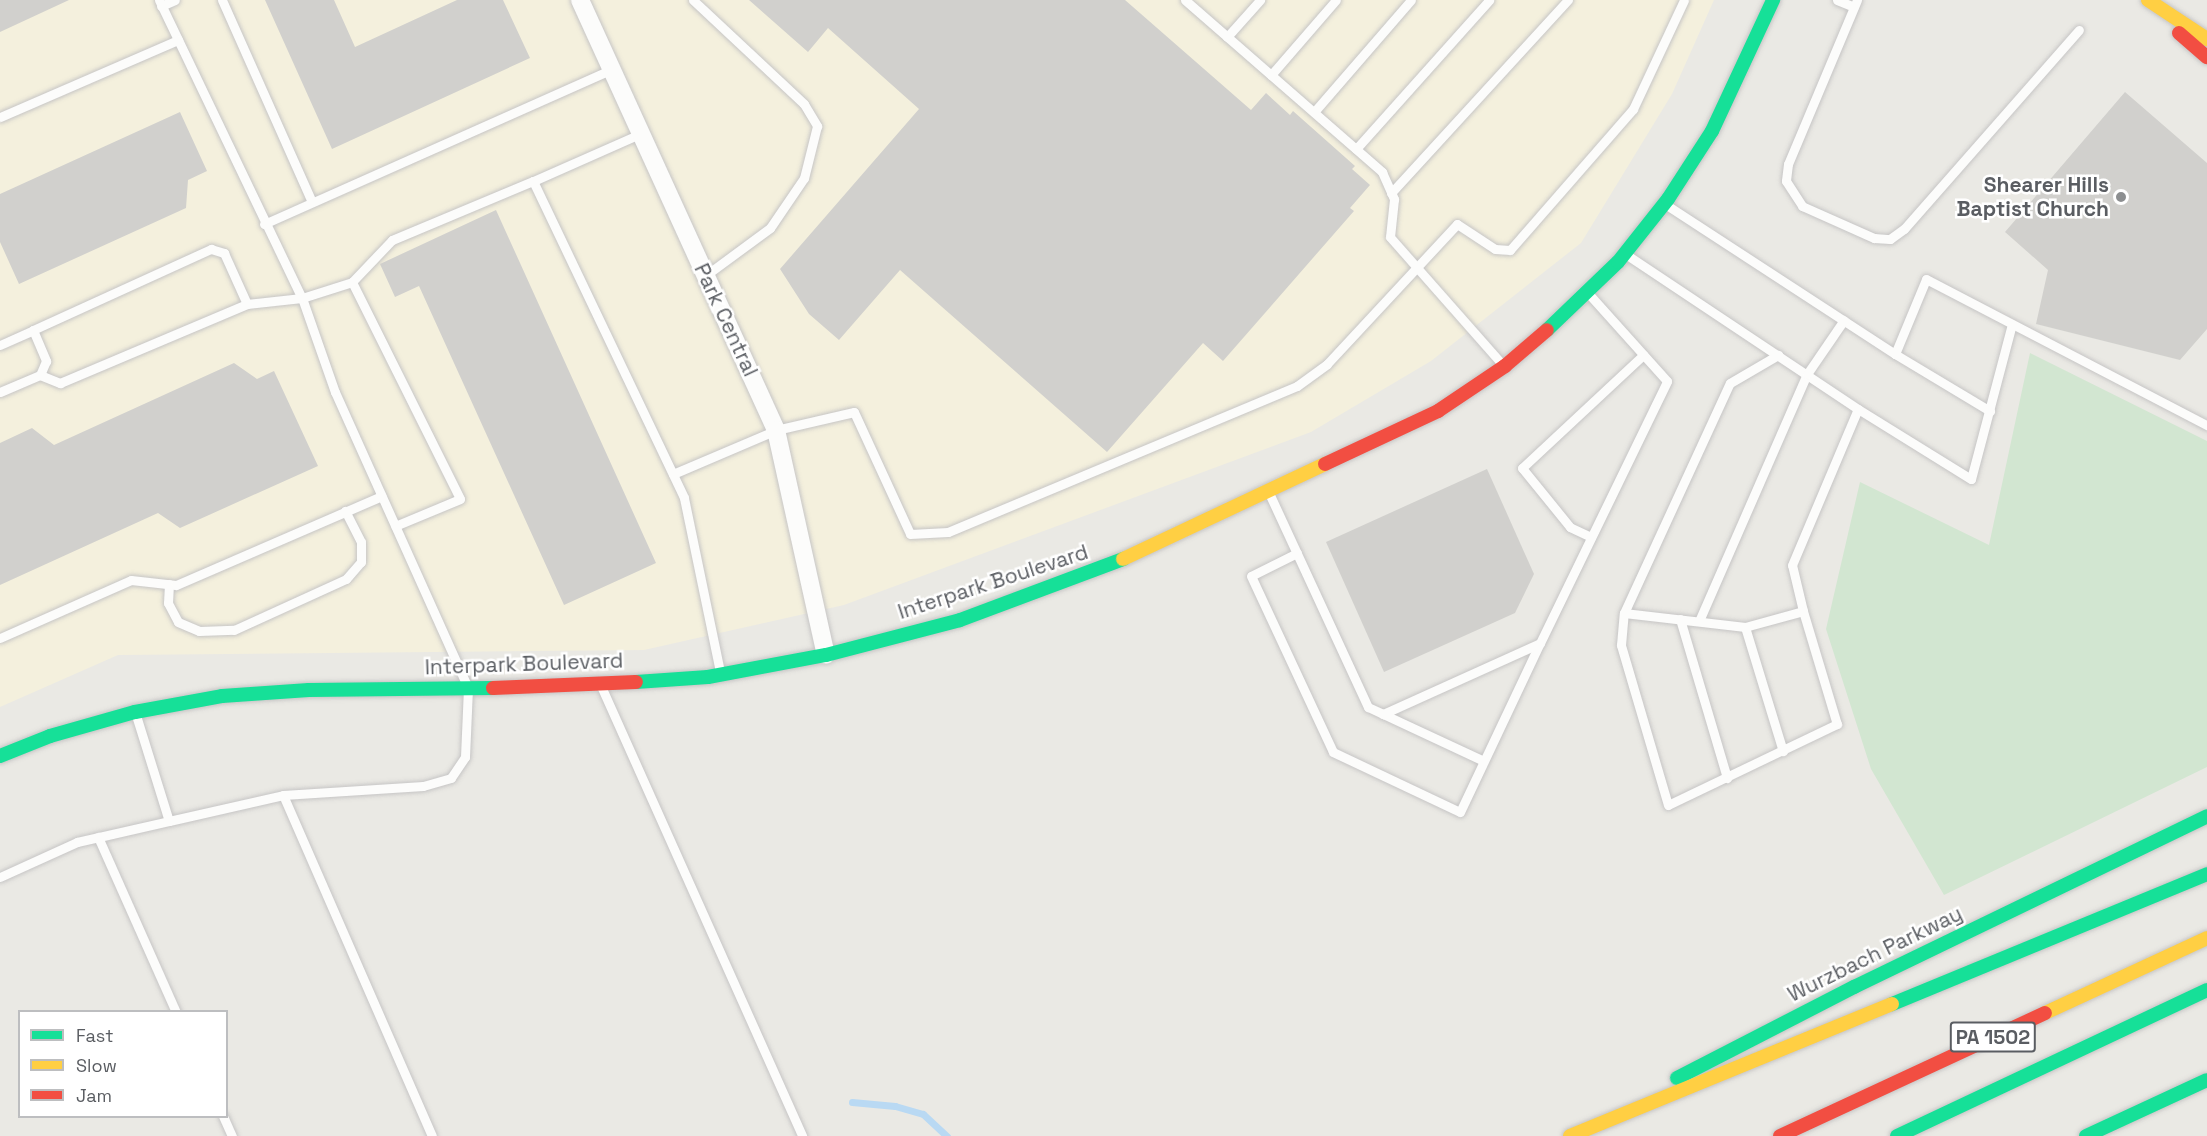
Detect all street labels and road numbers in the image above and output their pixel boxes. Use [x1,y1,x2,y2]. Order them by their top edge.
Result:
street label: Park Central [689,259,763,381]
street label: Interpark Boulevard [895,539,1091,625]
street label: Interpark Boulevard [424,648,624,680]
street label: Wurzbach Parkway [1784,901,1966,1007]
road number: PA 1502 [1950,1020,2036,1054]

